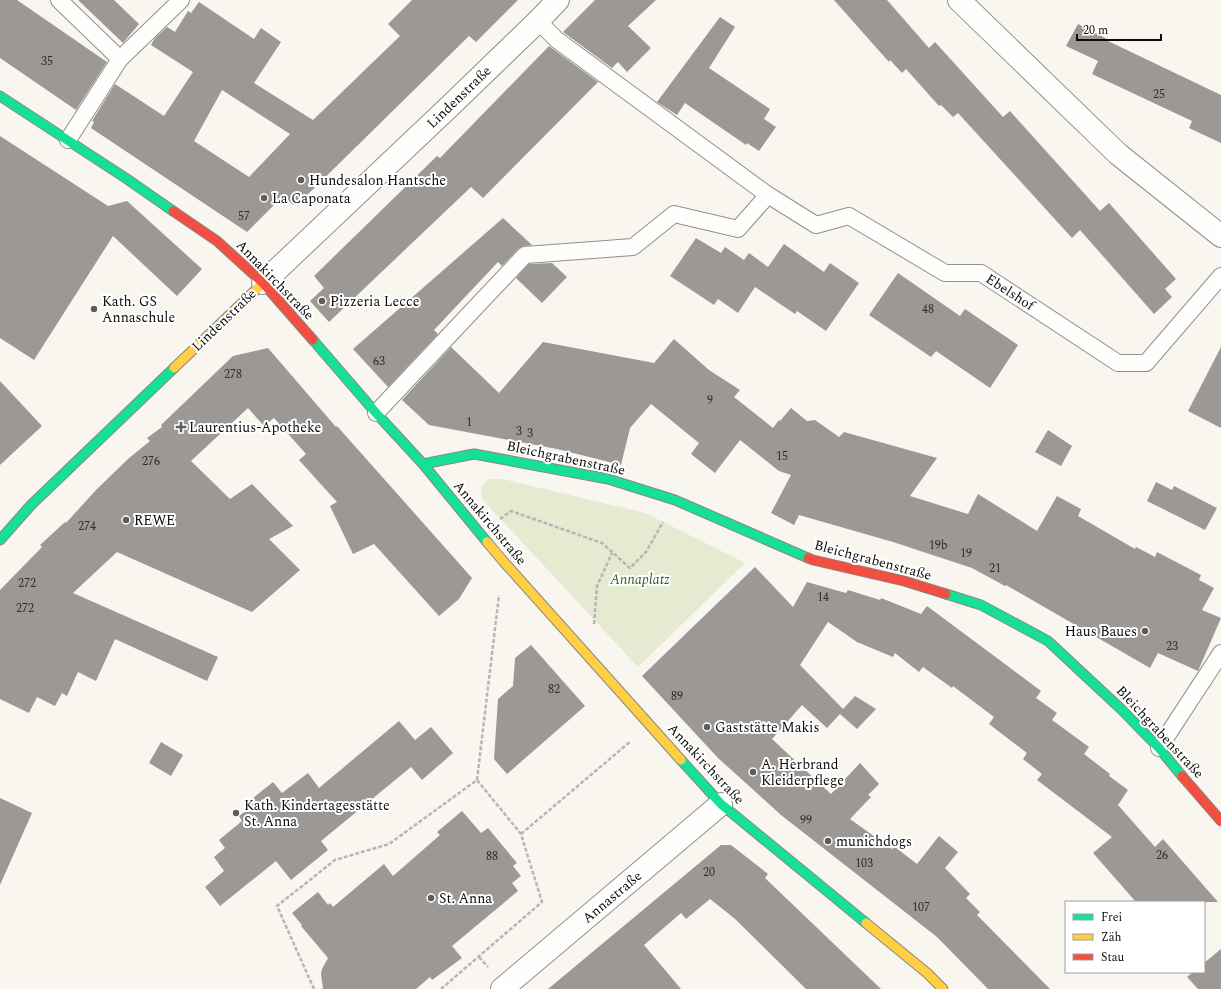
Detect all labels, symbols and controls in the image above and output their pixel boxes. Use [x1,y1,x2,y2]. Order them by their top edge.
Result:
scale bar [1077,16,1161,42]
text: 20 m [1083,21,1108,40]
house number: 35 [41,52,53,71]
street label: Lindenstraße [422,61,496,133]
house number: 25 [1153,85,1165,104]
place label: Hundesalon Hantsche [309,170,446,191]
marker: Hundesalon Hantsche [296,175,306,185]
place label: La Caponata [272,188,351,209]
marker: La Caponata [259,193,269,203]
house number: 57 [238,207,250,226]
street label: Annakirchstraße [231,235,319,325]
street label: Ebelshof [981,268,1040,316]
street label: Lindenstraße [187,284,261,356]
place label: Kath. GS Annaschule [102,291,175,328]
place label: Pizzeria Lecce [330,291,420,312]
marker: Pizzeria Lecce [317,296,327,306]
house number: 48 [922,300,934,319]
marker: Kath. GS Annaschule [89,304,99,314]
house number: 63 [373,352,385,371]
house number: 278 [224,365,242,384]
house number: 9 [707,391,713,410]
house number: 1 [466,413,472,432]
place label: Laurentius-Apotheke [189,417,322,438]
marker: Laurentius-Apotheke [176,422,186,432]
house number: 3 [516,422,522,441]
house number: 3 [527,424,533,443]
street label: Bleichgrabenstraße [505,435,627,481]
house number: 15 [776,447,788,466]
house number: 276 [142,452,160,471]
street label: Annakirchstraße [448,476,532,570]
place label: REWE [134,510,175,531]
marker: REWE [121,515,131,525]
house number: 274 [78,517,96,536]
street label: Bleichgrabenstraße [812,534,934,586]
house number: 19b [929,536,948,555]
house number: 19 [960,544,972,563]
house number: 21 [989,559,1001,578]
park label: Annaplatz [609,569,670,590]
house number: 272 [18,574,36,593]
house number: 14 [817,588,829,607]
house number: 272 [16,599,34,618]
place label: Haus Baues [1065,621,1137,642]
marker: Haus Baues [1140,626,1150,636]
house number: 23 [1166,637,1178,656]
house number: 82 [548,680,560,699]
street label: Bleichgrabenstraße [1111,681,1209,783]
house number: 89 [671,687,683,706]
place label: Gaststätte Makis [715,717,820,738]
street label: Annakirchstraße [663,719,749,810]
marker: Gaststätte Makis [702,722,712,732]
place label: A. Herbrand Kleiderpflege [761,754,844,791]
marker: A. Herbrand Kleiderpflege [748,767,758,777]
place label: Kath. Kindertagesstätte St. Anna [244,795,390,832]
marker: Kath. Kindertagesstätte St. Anna [231,808,241,818]
house number: 99 [800,811,812,830]
place label: munichdogs [836,831,912,852]
marker: munichdogs [823,836,833,846]
house number: 26 [1156,846,1168,865]
house number: 88 [486,847,498,866]
house number: 103 [855,854,873,873]
house number: 20 [703,863,715,882]
street label: Annastraße [578,866,647,928]
place label: St. Anna [439,888,492,909]
marker: St. Anna [426,893,436,903]
house number: 107 [912,898,930,917]
legend [1065,901,1205,973]
text: Frei [1101,908,1123,927]
text: Zäh [1101,928,1122,947]
text: Stau [1101,948,1125,967]

